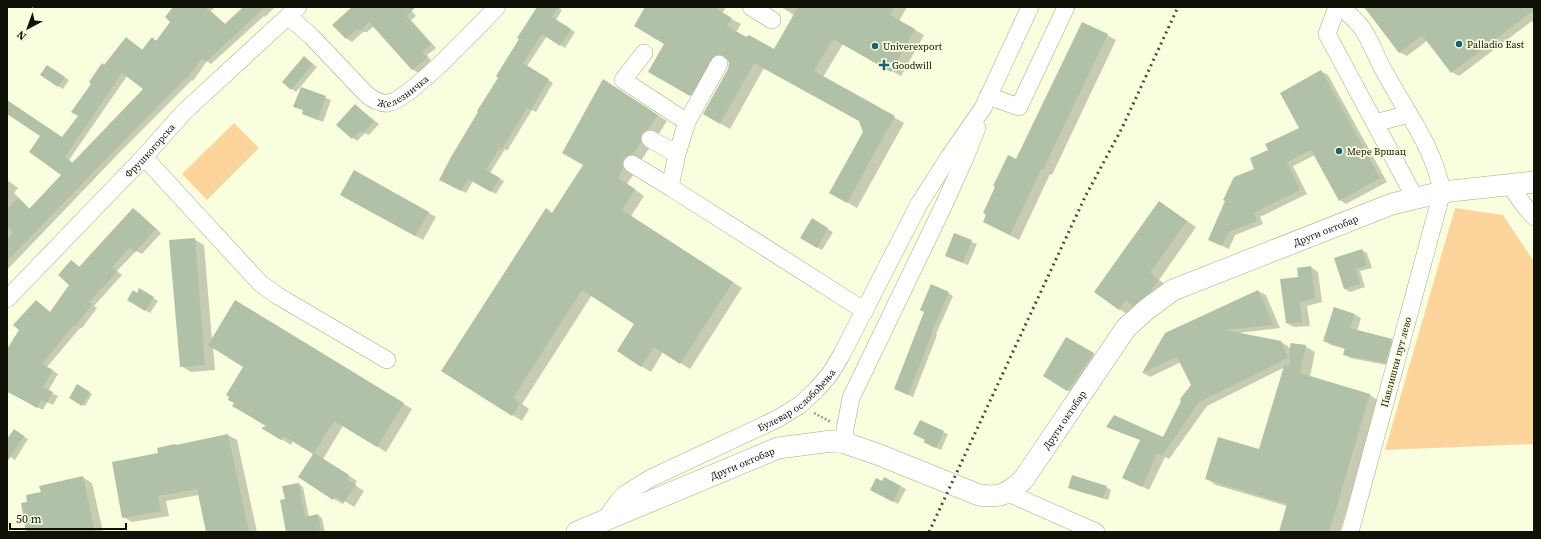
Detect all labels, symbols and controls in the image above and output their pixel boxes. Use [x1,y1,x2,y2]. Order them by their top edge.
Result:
north arrow [8,8,48,48]
text: N [14,27,30,43]
place label: Palladio East [1467,38,1525,51]
marker: Palladio East [1454,39,1464,49]
place label: Univerexport [883,40,943,53]
marker: Univerexport [870,41,880,51]
place label: Goodwill [892,59,932,72]
marker: Goodwill [879,60,889,70]
street label: Железничка [376,71,432,110]
street label: Фрушкогорска [122,120,178,180]
place label: Мере Вршац [1347,145,1406,158]
marker: Мере Вршац [1334,146,1344,156]
street label: Други октобар [1291,211,1360,249]
street label: Павлишки пут лево [1378,315,1414,409]
street label: Булевар ослобођења [755,366,839,434]
street label: Други октобар [1039,387,1089,452]
street label: Други октобар [708,444,777,482]
scale bar [10,505,126,531]
text: 50 m [16,511,42,527]

